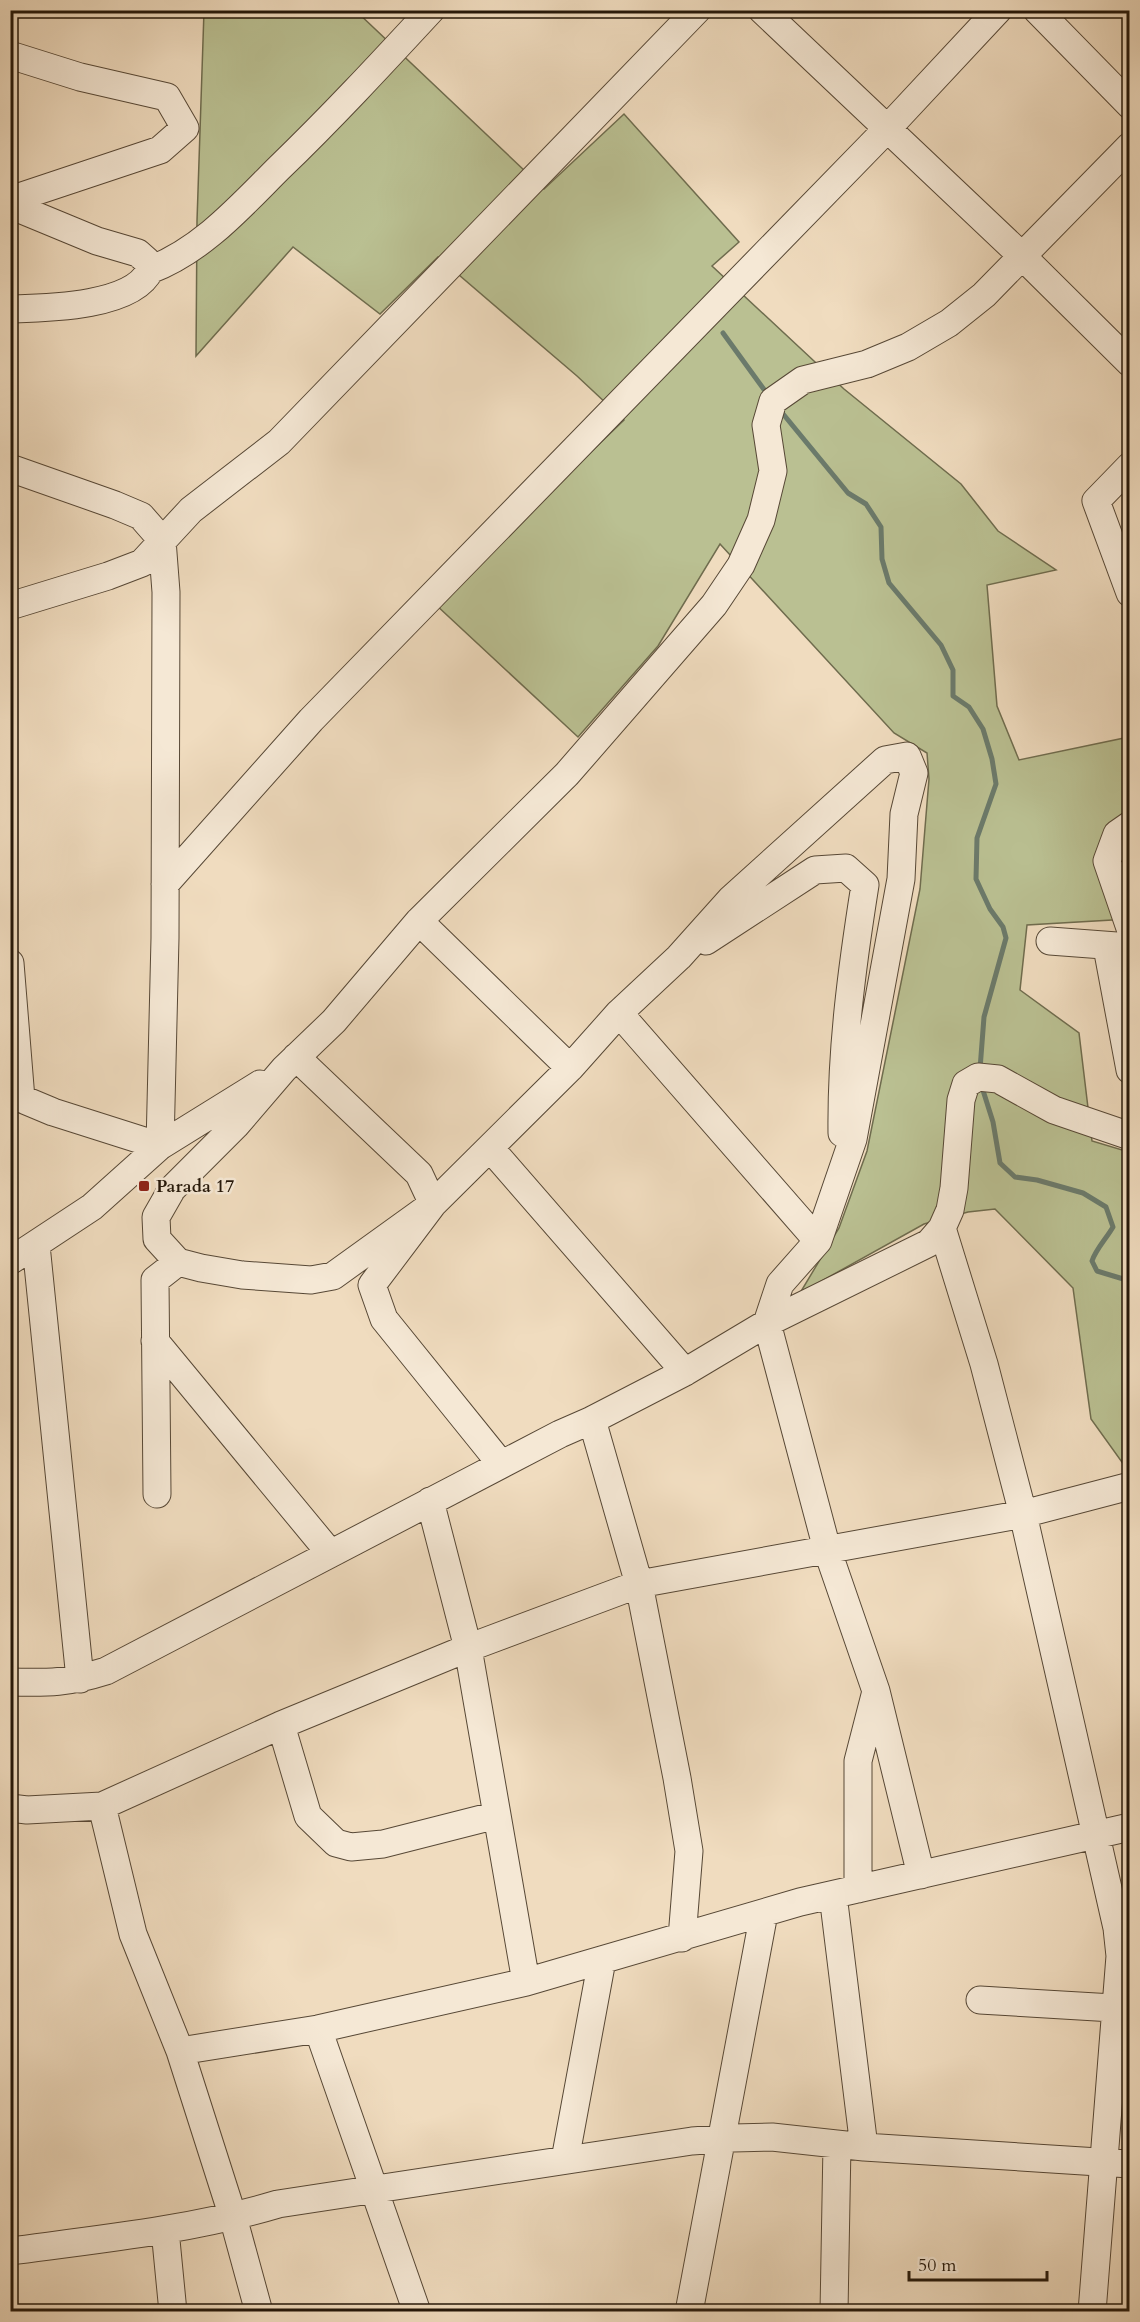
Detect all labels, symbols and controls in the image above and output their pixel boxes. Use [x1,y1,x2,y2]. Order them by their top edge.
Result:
place label: Parada 17 [156,1174,234,1199]
marker: Parada 17 [137,1179,151,1193]
scale bar [909,2244,1047,2282]
text: 50 m [918,2253,957,2278]

